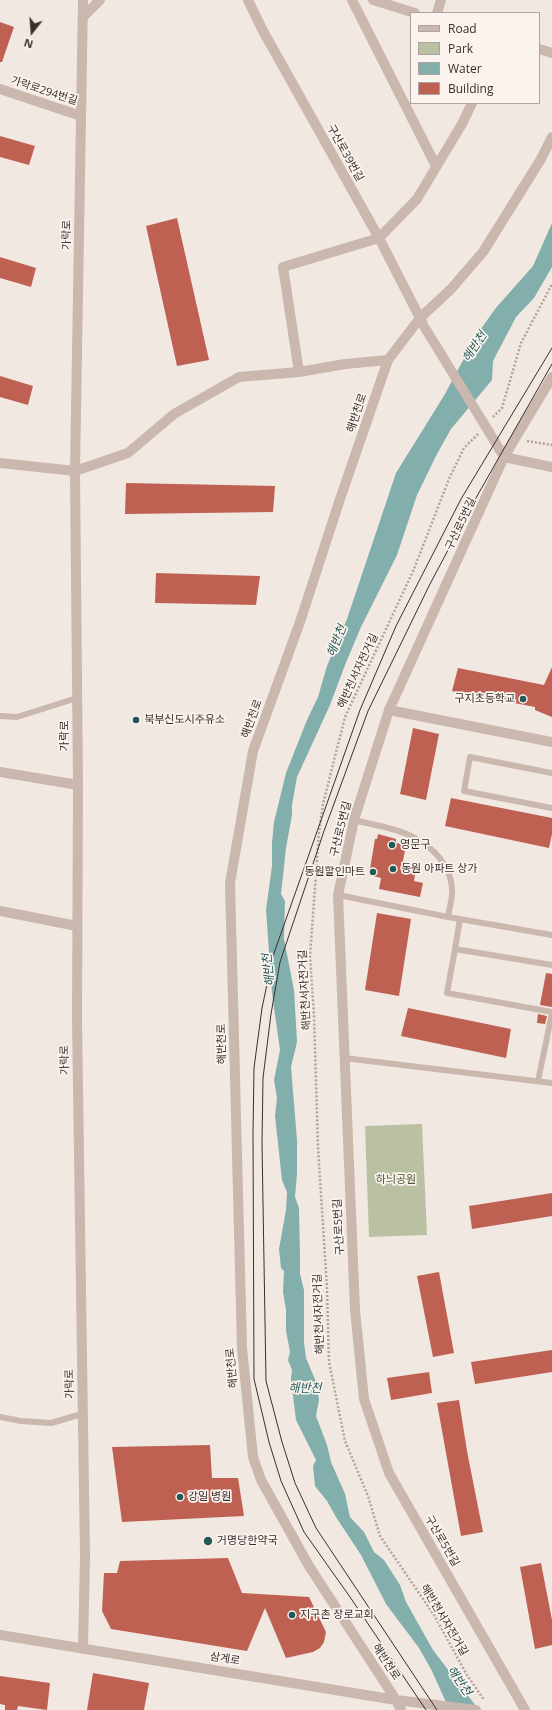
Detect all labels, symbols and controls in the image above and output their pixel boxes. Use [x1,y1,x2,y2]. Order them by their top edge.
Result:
north arrow [12,12,52,52]
legend [410,12,540,104]
text: Road [448,20,477,37]
text: N [22,35,35,52]
text: Park [448,40,473,57]
text: Water [448,60,482,77]
street label: 가락로294번길 [9,74,79,108]
text: Building [448,80,493,97]
street label: 구산로39번길 [324,122,366,184]
street label: 가락로 [60,220,74,250]
water label: 해반천 [460,329,490,365]
street label: 해반천로 [344,392,370,434]
street label: 구산로5번길 [443,495,479,553]
water label: 해반천 [324,623,350,659]
street label: 해반천서자전거길 [335,632,381,710]
place label: 구지초등학교 [454,692,515,706]
marker: 구지초등학교 [518,694,528,704]
street label: 해반천로 [239,698,265,740]
place label: 북부신도시주유소 [144,713,225,727]
marker: 북부신도시주유소 [131,715,141,725]
street label: 가락로 [58,721,72,751]
street label: 구산로5번길 [328,800,354,858]
place label: 영문구 [400,838,430,852]
marker: 영문구 [387,840,397,850]
place label: 동원 아파트 상가 [401,862,478,876]
marker: 동원 아파트 상가 [388,864,398,874]
place label: 동원할인마트 [304,865,365,879]
marker: 동원할인마트 [368,867,378,877]
street label: 해반천서자전거길 [296,949,314,1031]
water label: 해반천 [260,953,278,987]
street label: 해반천로 [215,1024,229,1064]
street label: 가락로 [58,1045,72,1075]
park label: 하늬공원 [376,1173,416,1187]
street label: 구산로5번길 [331,1198,347,1256]
street label: 해반천서자전거길 [311,1273,327,1355]
street label: 해반천로 [224,1347,240,1389]
street label: 가락로 [63,1369,77,1399]
water label: 해반천 [288,1382,322,1396]
place label: 강일 병원 [188,1490,231,1504]
marker: 강일 병원 [175,1492,185,1502]
street label: 구산로5번길 [422,1513,462,1569]
place label: 거명당한약국 [217,1534,278,1548]
marker: 거명당한약국 [202,1535,214,1547]
street label: 해반천서자전거길 [417,1582,471,1658]
place label: 지구촌 장로교회 [300,1608,374,1622]
marker: 지구촌 장로교회 [287,1610,297,1620]
street label: 해반천로 [369,1641,403,1683]
street label: 삼계로 [209,1650,241,1668]
water label: 해반천 [444,1663,474,1699]

